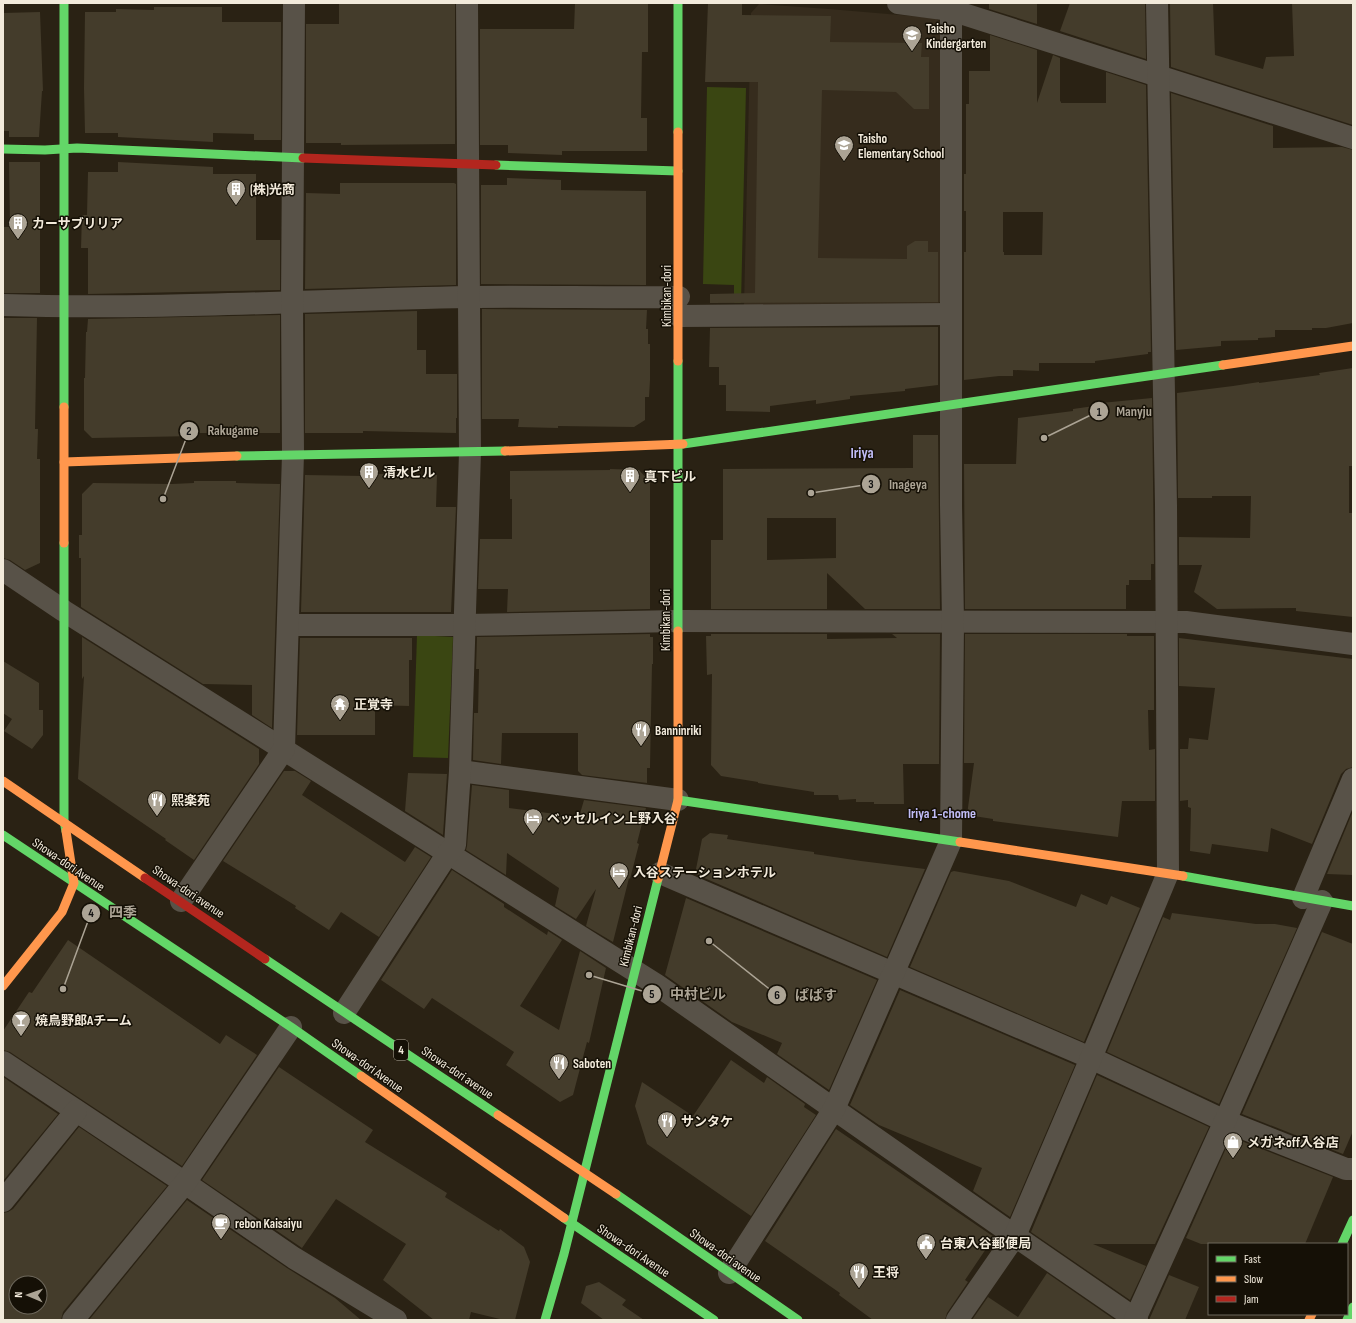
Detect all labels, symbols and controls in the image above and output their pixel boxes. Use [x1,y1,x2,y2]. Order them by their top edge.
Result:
place label: Taisho Kindergarten [926,21,986,52]
school or university icon: Taisho Kindergarten [901,24,923,52]
place label: Taisho Elementary School [858,131,945,162]
school or university icon: Taisho Elementary School [833,134,855,162]
building icon: (株)光商 [225,178,247,206]
place label: (株)光商 [250,182,295,198]
building icon: カーサブリリア [7,212,29,240]
place label: カーサブリリア [32,216,123,232]
street label: Kimbikan-dori [659,265,675,327]
callout: Manyju [1089,398,1160,424]
text: Manyju [1116,403,1152,420]
text: 1 [1097,405,1102,420]
callout: Rakugame [179,418,266,444]
text: Rakugame [207,422,259,439]
text: 2 [186,424,192,439]
district label: Iriya [850,444,874,463]
building icon: 清水ビル [358,461,380,489]
place label: 清水ビル [383,465,435,481]
building icon: 真下ビル [619,465,641,493]
place label: 真下ビル [644,469,696,485]
callout: Inageya [861,471,935,497]
text: Inageya [889,476,927,493]
text: 3 [868,477,874,492]
street label: Kimbikan-dori [658,589,674,651]
temple icon: 正覚寺 [329,693,351,721]
place label: 正覚寺 [354,697,393,713]
restaurant icon: Banninriki [630,719,652,747]
place label: Banninriki [655,723,702,739]
restaurant icon: 熙楽苑 [146,789,168,817]
place label: 熙楽苑 [171,793,210,809]
district label: Iriya 1-chome [908,805,976,822]
hotel icon: ベッセルイン上野入谷 [522,807,544,835]
place label: ベッセルイン上野入谷 [547,811,677,827]
street label: Showa-dori Avenue [29,835,108,895]
hotel icon: 入谷ステーションホテル [608,861,630,889]
street label: Showa-dori avenue [149,862,228,922]
place label: 入谷ステーションホテル [633,865,776,881]
callout: 四季 [81,900,145,926]
text: 四季 [109,904,137,921]
street label: Kimbikan-dori [616,904,646,968]
text: 4 [88,906,94,921]
callout: 中村ビル [642,981,734,1007]
callout: ぱぱす [767,982,845,1008]
text: 中村ビル [670,986,726,1003]
text: 5 [649,987,655,1002]
text: ぱぱす [795,987,837,1004]
text: 6 [774,988,780,1003]
bar icon: 焼鳥野郎Aチーム [10,1009,32,1037]
place label: 焼鳥野郎Aチーム [35,1013,132,1029]
street label: Showa-dori Avenue [328,1035,407,1097]
road number: 4 [394,1040,408,1060]
street label: Showa-dori avenue [418,1043,497,1103]
restaurant icon: Saboten [548,1052,570,1080]
place label: Saboten [573,1056,611,1072]
restaurant icon: サンタケ [656,1110,678,1138]
place label: サンタケ [681,1114,733,1130]
shop icon: メガネoff入谷店 [1222,1131,1244,1159]
place label: メガネoff入谷店 [1247,1135,1339,1151]
cafe icon: rebon Kaisaiyu [210,1212,232,1240]
place label: rebon Kaisaiyu [235,1216,302,1232]
street label: Showa-dori Avenue [594,1221,673,1281]
street label: Showa-dori avenue [687,1225,764,1286]
public building icon: 台東入谷郵便局 [915,1232,937,1260]
place label: 台東入谷郵便局 [940,1236,1031,1252]
legend [1208,1243,1348,1315]
text: Fast [1244,1252,1261,1267]
restaurant icon: 王将 [848,1261,870,1289]
place label: 王将 [873,1265,899,1281]
text: Slow [1244,1272,1263,1287]
north arrow [8,1275,48,1315]
text: N [12,1291,25,1298]
text: Jam [1243,1292,1259,1307]

